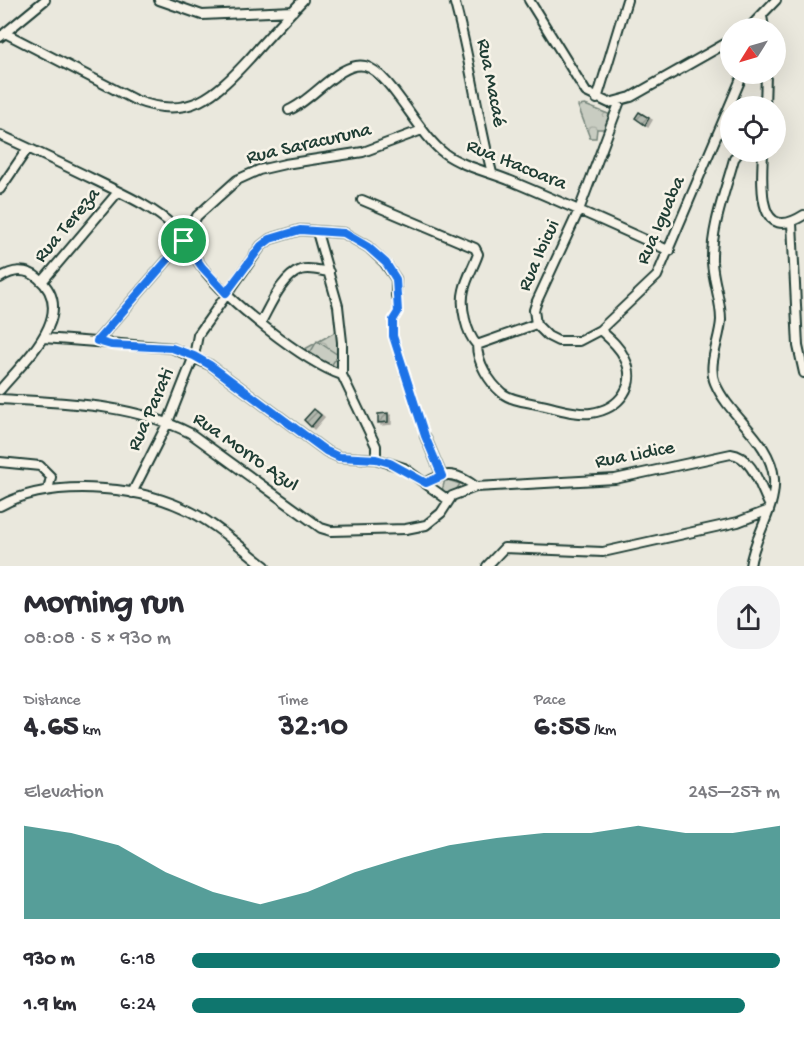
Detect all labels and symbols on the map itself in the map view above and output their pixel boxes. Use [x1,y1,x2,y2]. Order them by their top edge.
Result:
north arrow [720,18,786,84]
street label: Rua Macaé [470,37,510,129]
street label: Rua Saracuruna [244,119,375,171]
street label: Rua Itacoara [462,135,570,197]
street label: Rua Iguaba [632,173,692,269]
street label: Rua Tereza [30,183,107,268]
pin [158,215,209,266]
street label: Rua Ibicui [514,217,566,295]
street label: Rua Parati [123,365,181,455]
street label: Rua Morro Azul [188,408,302,498]
street label: Rua Lidice [593,437,677,475]

